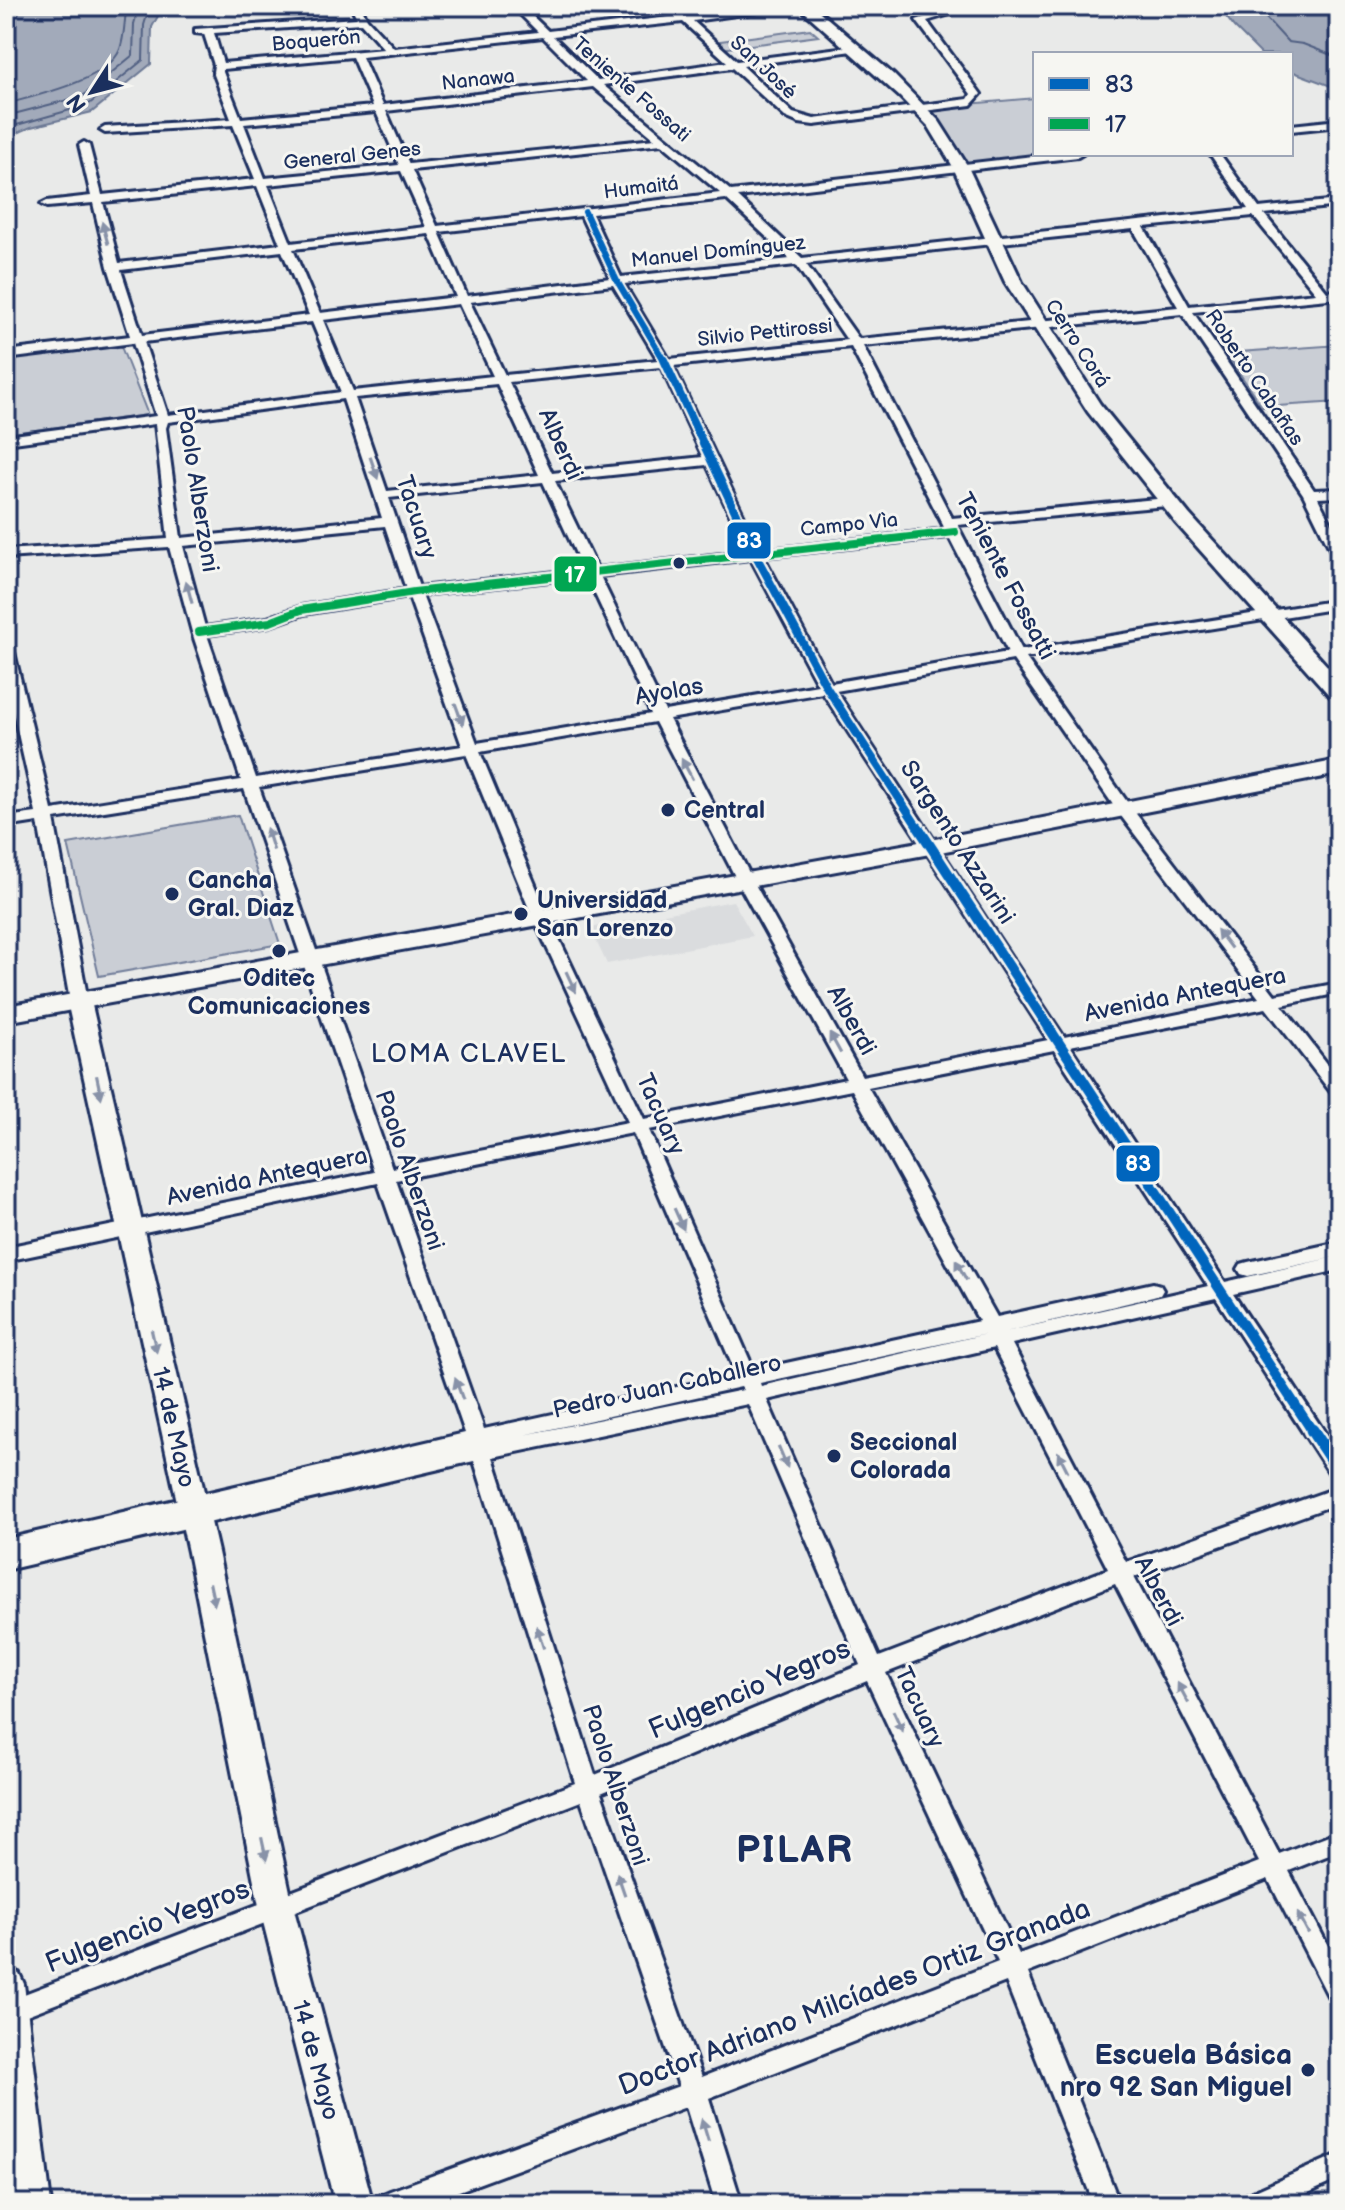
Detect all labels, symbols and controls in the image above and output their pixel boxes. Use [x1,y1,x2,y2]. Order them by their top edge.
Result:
street label: Boquerón [271,25,362,57]
street label: San José [725,31,802,105]
street label: Teniente Fossati [568,32,695,147]
north arrow [52,52,132,132]
legend [1033,52,1293,156]
street label: Nanawa [440,64,516,96]
text: 83 [1105,70,1134,99]
text: N [61,88,93,117]
text: 17 [1105,110,1126,139]
street label: General Genes [282,137,422,175]
street label: Humaitá [602,172,680,204]
one-way arrow [99,221,111,246]
street label: Manuel Domínguez [630,231,807,273]
street label: Cerro Corá [1040,295,1115,392]
street label: Roberto Cabañas [1200,305,1309,450]
street label: Silvio Pettirossi [696,314,834,352]
street label: Paolo Alberzoni [170,404,225,574]
street label: Alberdi [532,404,589,485]
one-way arrow [369,457,381,481]
street label: Tacuary [389,472,444,563]
street label: Teniente Fossatti [949,488,1062,665]
street label: Campo Vìa [799,508,899,542]
line badge: 83 [726,521,772,560]
text: 83 [736,528,762,555]
line badge: 17 [553,555,598,593]
unlabelled marker [671,555,687,571]
text: 17 [564,562,586,589]
one-way arrow [182,580,194,605]
street label: Ayolas [633,671,706,712]
one-way arrow [453,702,465,726]
street label: Sargento Azzarini [894,755,1021,929]
one-way arrow [680,758,694,780]
place label: Central [684,796,765,825]
marker: Central [659,801,677,819]
one-way arrow [263,826,276,850]
place label: Cancha Gral. Diaz [188,866,295,923]
marker: Cancha Gral. Diaz [163,885,181,903]
place label: Universidad San Lorenzo [537,886,673,943]
marker: Universidad San Lorenzo [512,905,530,923]
one-way arrow [1217,929,1233,949]
marker: Oditec Comunicaciones [270,942,288,960]
street label: Avenida Antequera [1082,961,1288,1028]
place label: Oditec Comunicaciones [188,964,370,1021]
one-way arrow [564,970,578,994]
street label: Alberdi [821,980,883,1060]
one-way arrow [828,1032,842,1054]
district label: LOMA CLAVEL [371,1039,567,1070]
street label: Tacuary [630,1069,691,1159]
one-way arrow [93,1074,106,1099]
street label: Paolo Alberzoni [369,1086,450,1254]
street label: Avenida Antequera [164,1141,370,1212]
line badge: 83 [1115,1144,1161,1183]
text: 83 [1125,1151,1151,1178]
one-way arrow [673,1207,686,1230]
one-way arrow [954,1259,968,1282]
one-way arrow [148,1328,161,1353]
street label: Pedro Juan Caballero [550,1348,784,1425]
street label: 14 de Mayo [146,1364,201,1490]
one-way arrow [453,1377,465,1401]
place label: Seccional Colorada [850,1428,957,1485]
one-way arrow [776,1445,789,1469]
marker: Seccional Colorada [825,1447,843,1465]
one-way arrow [1056,1450,1070,1473]
street label: Alberdi [1128,1551,1189,1631]
one-way arrow [206,1582,219,1607]
one-way arrow [533,1624,546,1648]
street label: Fulgencio Yegros [644,1632,855,1747]
street label: Tacuary [888,1662,951,1752]
one-way arrow [1176,1681,1189,1704]
street label: Paolo Alberzoni [576,1701,655,1869]
one-way arrow [891,1709,905,1733]
district label: PILAR [736,1828,854,1873]
one-way arrow [258,1837,271,1862]
one-way arrow [615,1871,627,1895]
street label: Fulgencio Yegros [41,1872,254,1980]
street label: Doctor Adriano Milcíades Ortiz Granada [614,1892,1095,2103]
one-way arrow [1296,1912,1310,1935]
street label: 14 de Mayo [286,1997,345,2123]
place label: Escuela Básica nro 92 San Miguel [1060,2039,1292,2104]
marker: Escuela Básica nro 92 San Miguel [1299,2061,1317,2079]
one-way arrow [699,2117,711,2141]

